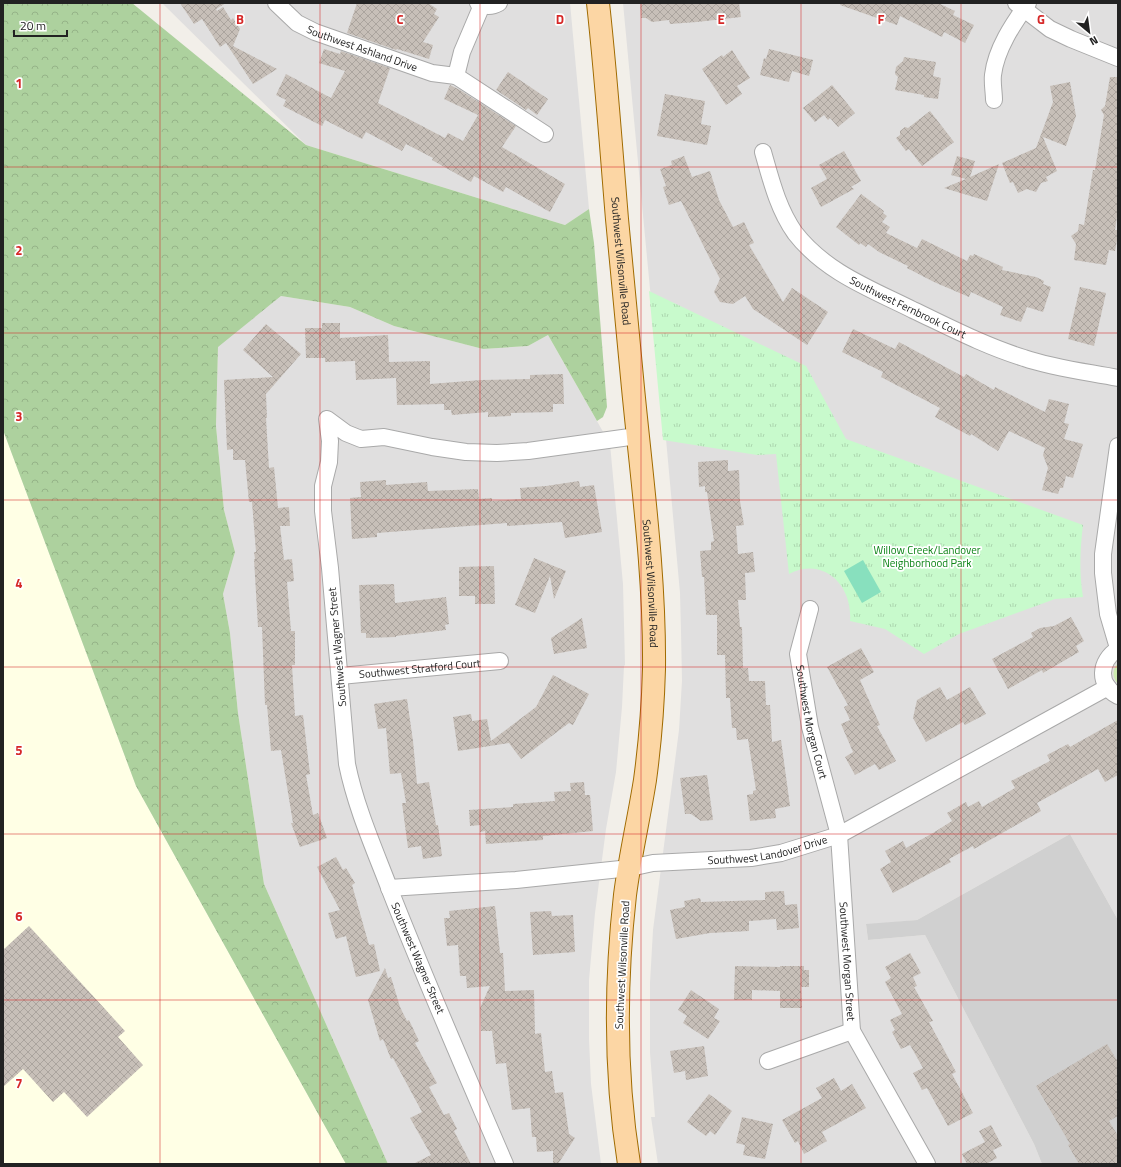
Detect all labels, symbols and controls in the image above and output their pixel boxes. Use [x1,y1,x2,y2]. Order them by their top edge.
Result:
text: B [236,9,244,29]
text: C [396,9,404,29]
text: D [556,9,564,29]
text: E [717,9,725,29]
text: F [878,9,885,29]
text: G [1037,9,1045,29]
scale bar [14,12,67,38]
north arrow [1069,12,1109,52]
text: 20 m [20,16,46,35]
street label: Southwest Ashland Drive [304,21,420,75]
text: N [1087,32,1101,50]
text: 1 [15,73,23,93]
street label: Southwest Wilsonville Road [607,196,635,326]
text: 2 [15,240,23,260]
street label: Southwest Fernbrook Court [847,272,969,342]
text: 3 [15,406,23,426]
street label: Southwest Wilsonville Road [638,519,662,648]
park label: Willow Creek/Landover Neighborhood Park [873,542,981,571]
text: 4 [15,573,23,593]
street label: Southwest Wagner Street [324,587,350,707]
street label: Southwest Stratford Court [358,655,481,682]
street label: Southwest Morgan Court [792,664,832,781]
text: 5 [15,740,23,760]
street label: Southwest Landover Drive [707,831,830,868]
street label: Southwest Wagner Street [387,900,449,1016]
street label: Southwest Wilsonville Road [611,900,633,1030]
street label: Southwest Morgan Street [835,901,859,1022]
text: 6 [15,906,23,926]
text: 7 [15,1073,23,1093]

